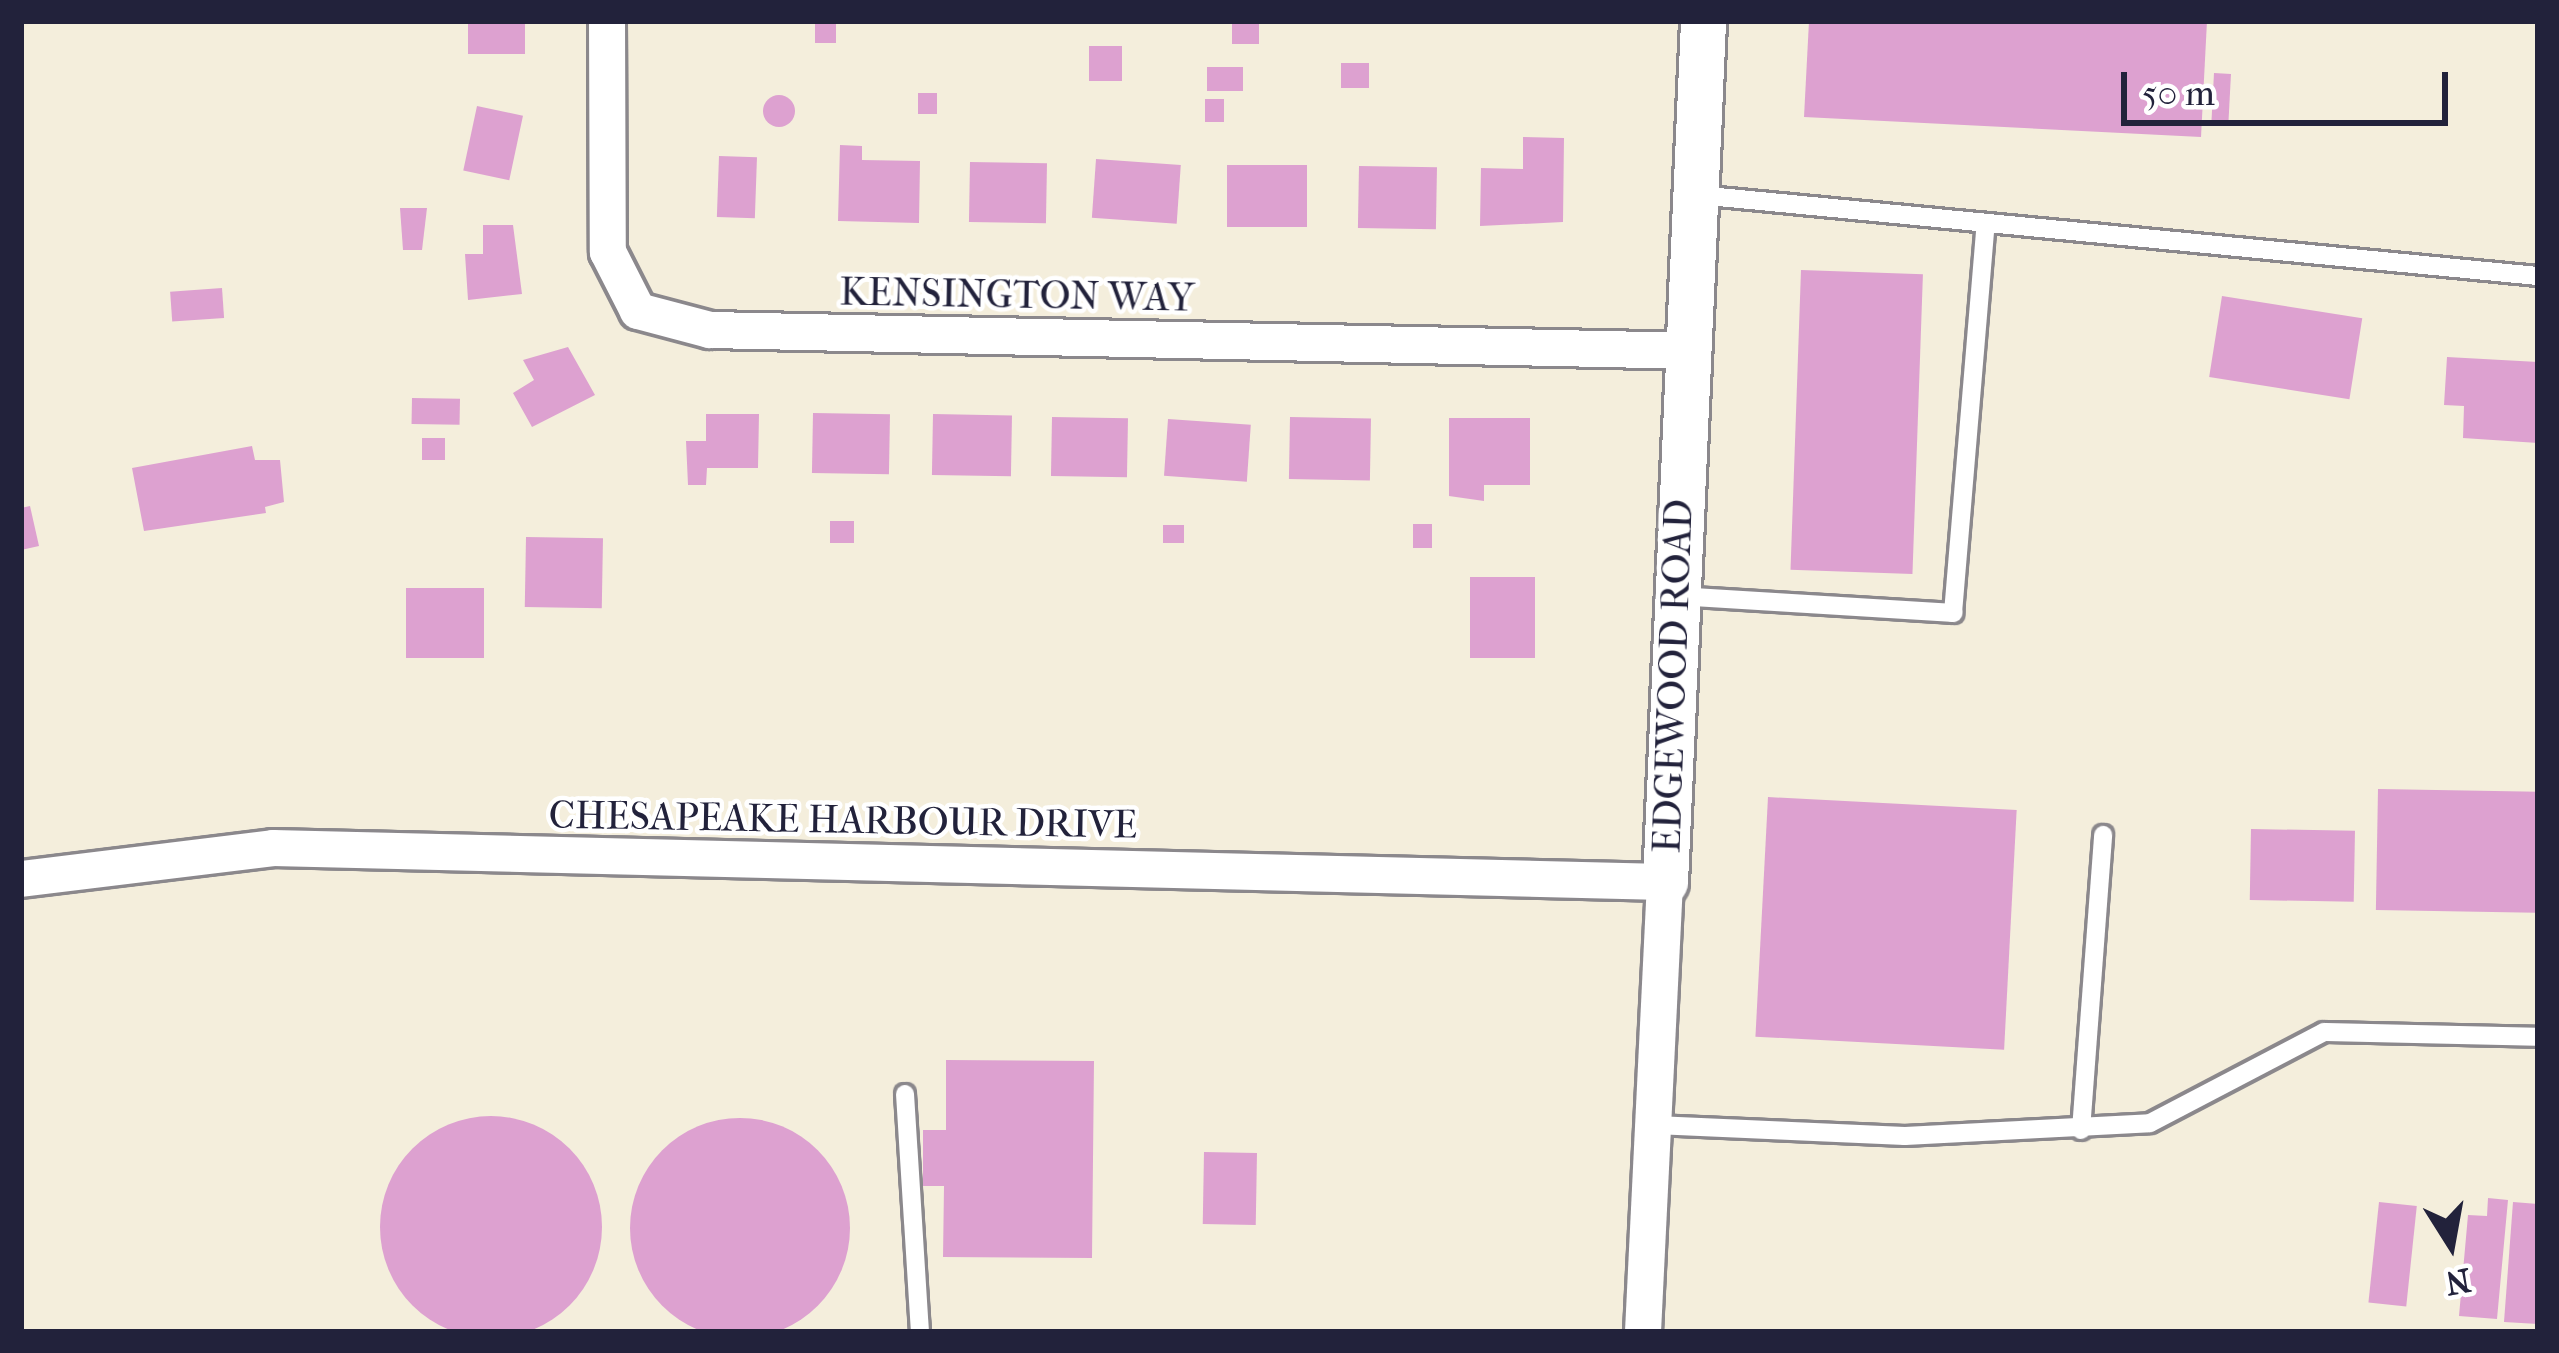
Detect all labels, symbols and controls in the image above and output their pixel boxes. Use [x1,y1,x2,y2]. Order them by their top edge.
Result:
scale bar [2127,48,2454,122]
text: 50 m [2142,72,2215,114]
street label: KENSINGTON WAY [839,269,1195,321]
street label: EDGEWOOD ROAD [1643,498,1703,854]
street label: CHESAPEAKE HARBOUR DRIVE [548,791,1138,849]
north arrow [2391,1185,2511,1305]
text: N [2442,1259,2474,1302]

